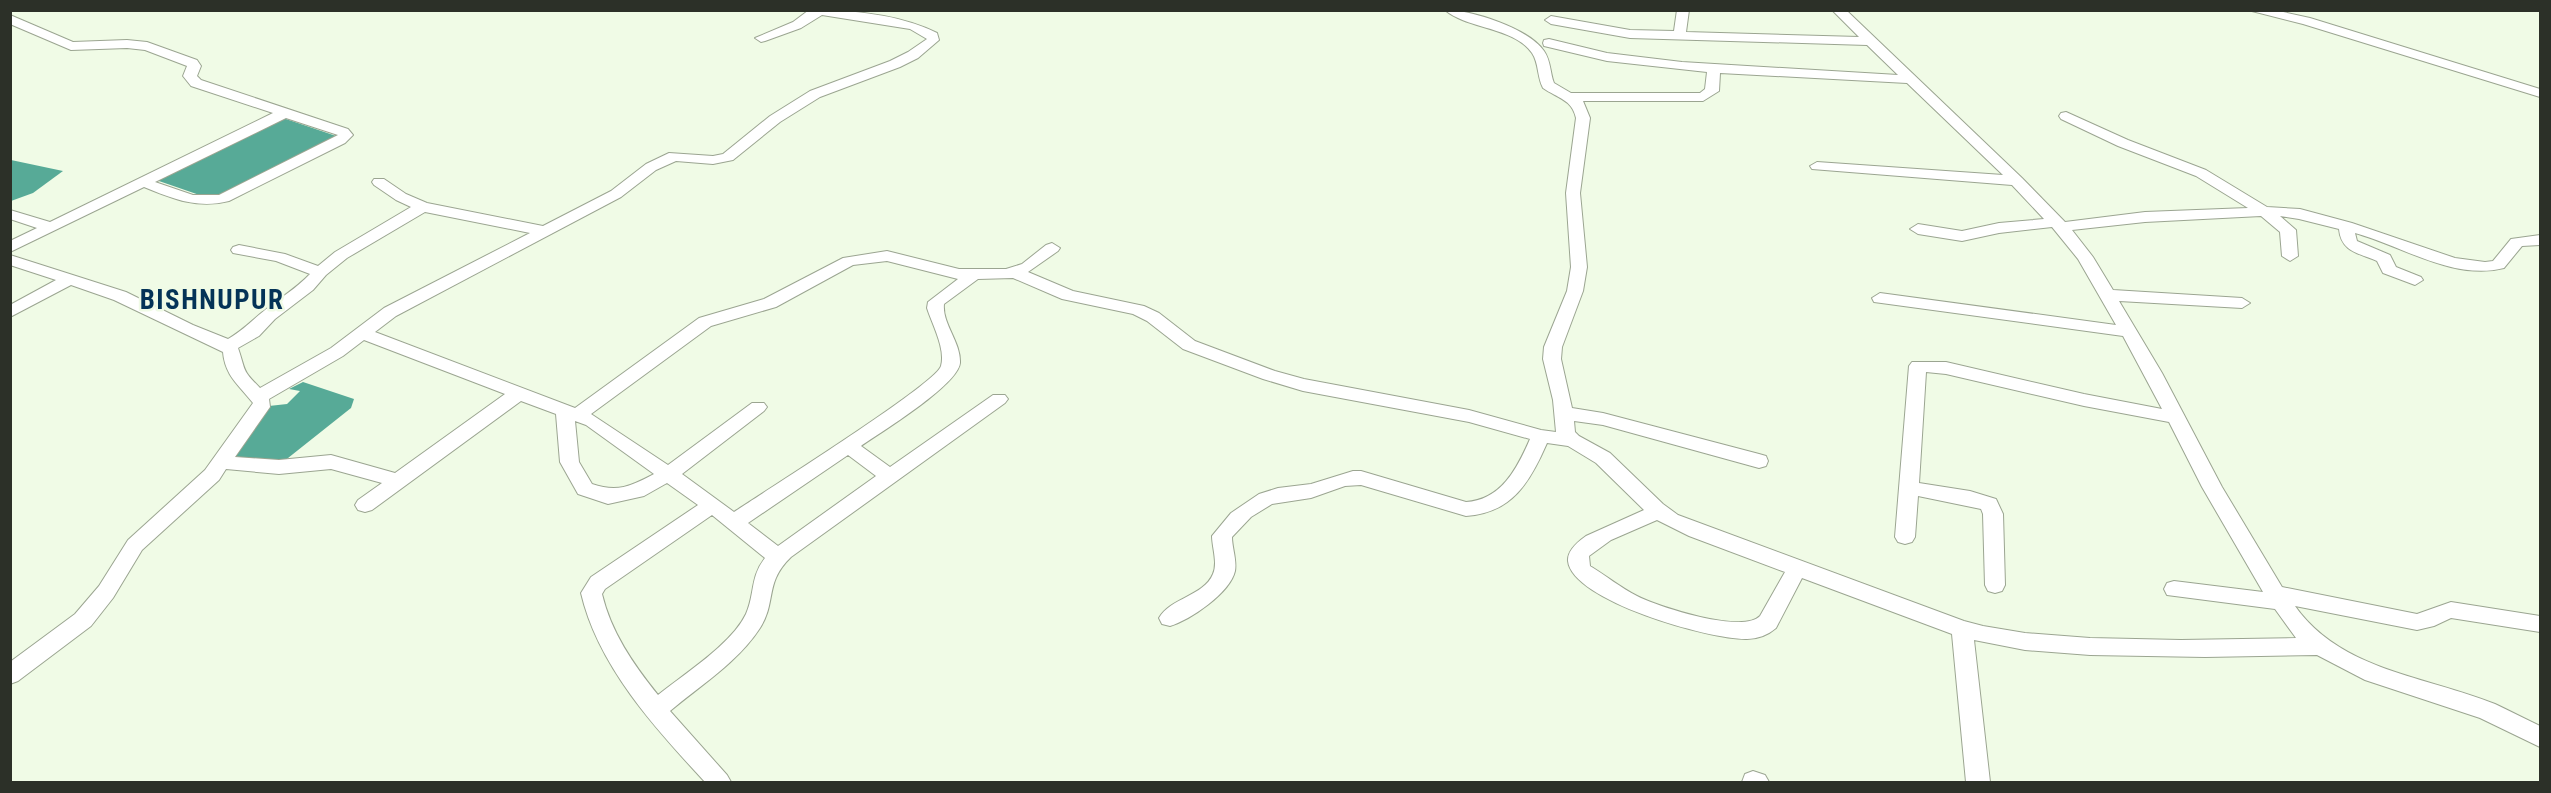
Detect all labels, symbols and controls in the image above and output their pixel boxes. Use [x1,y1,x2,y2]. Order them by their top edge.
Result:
district label: BISHNUPUR [140,284,284,316]

